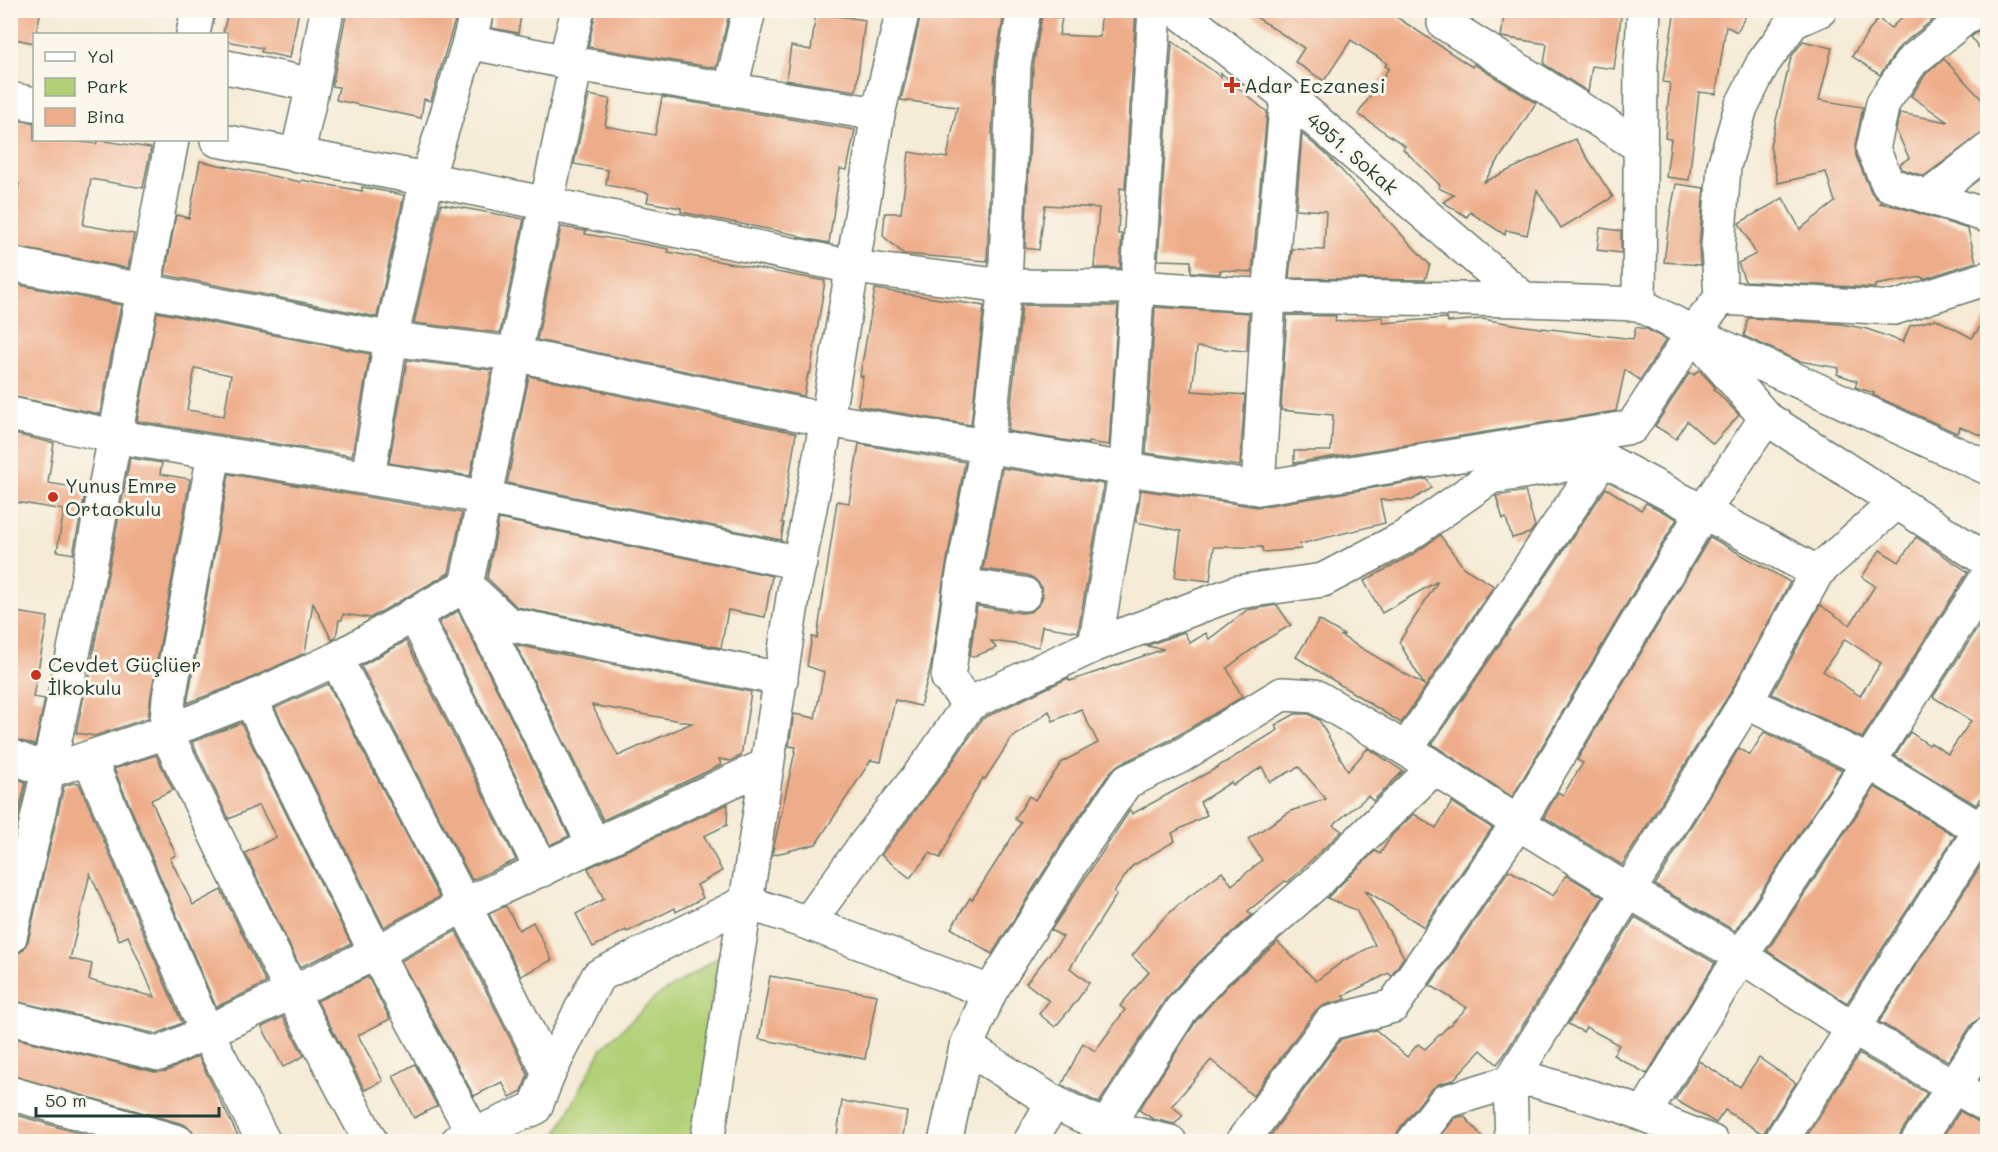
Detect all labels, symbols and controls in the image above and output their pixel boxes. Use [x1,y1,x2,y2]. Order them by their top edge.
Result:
legend [33,33,228,141]
text: Yol [87,44,114,68]
place label: Adar Eczanesi [1244,72,1386,98]
text: Park [87,74,128,98]
marker: Adar Eczanesi [1225,78,1239,92]
text: Bina [87,104,125,128]
street label: 4951. Sokak [1302,106,1404,200]
place label: Yunus Emre Ortaokulu [65,472,177,521]
marker: Yunus Emre Ortaokulu [46,490,60,504]
place label: Cevdet Güçlüer İlkokulu [48,651,201,700]
marker: Cevdet Güçlüer İlkokulu [29,668,43,682]
scale bar [36,1080,219,1118]
text: 50 m [45,1088,87,1112]

